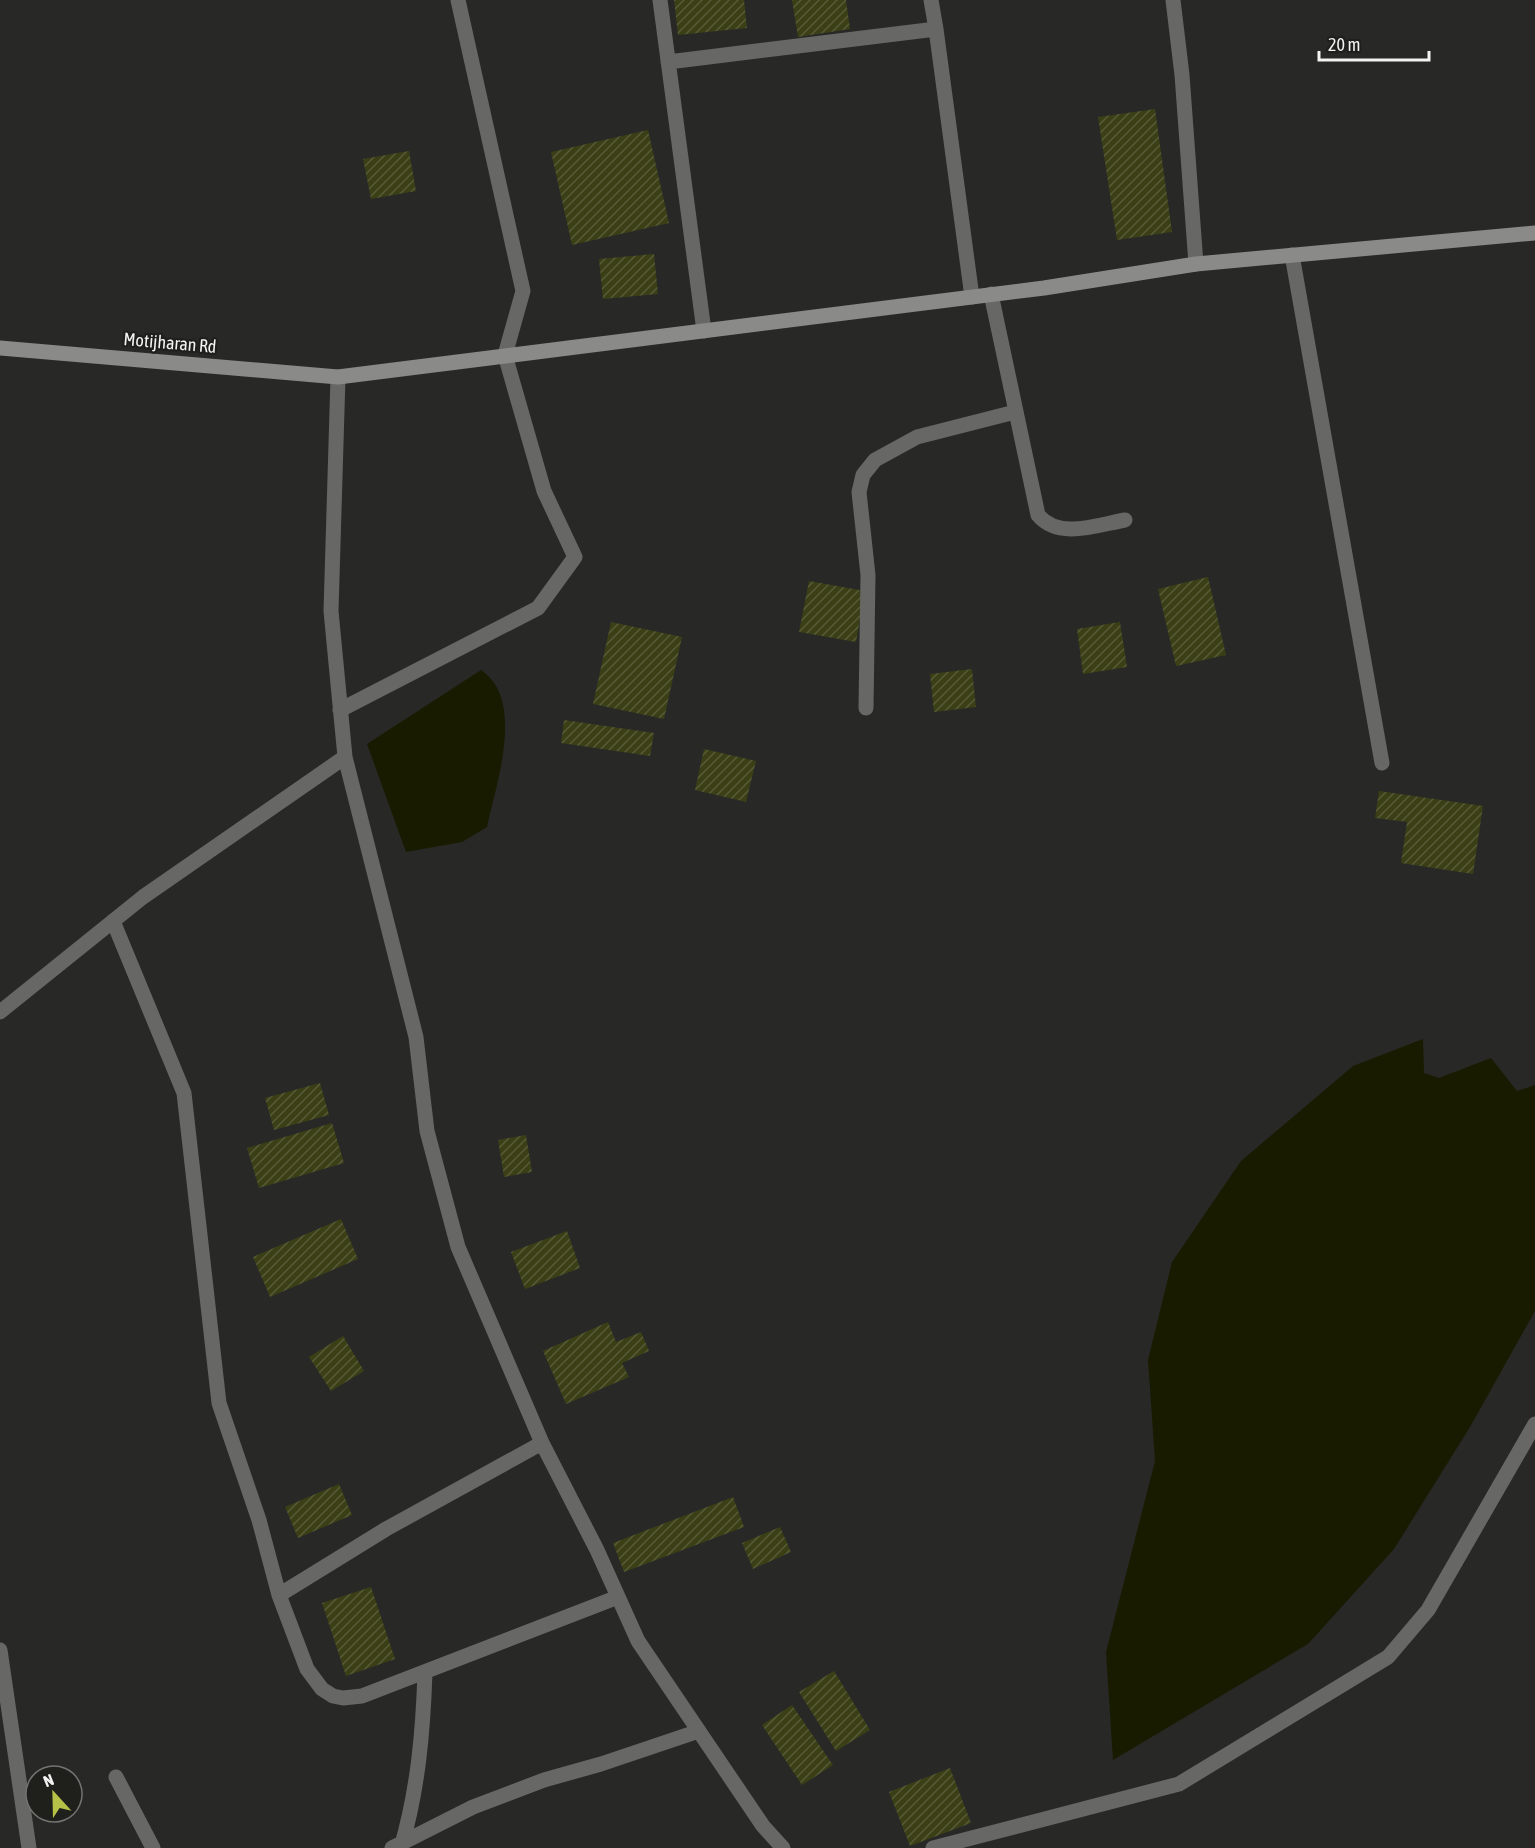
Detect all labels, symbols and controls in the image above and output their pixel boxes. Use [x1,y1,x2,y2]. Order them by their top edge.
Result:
scale bar [1319,24,1428,62]
text: 20 m [1328,34,1360,55]
street label: Motijharan Rd [123,328,217,357]
north arrow [24,1764,84,1824]
text: N [41,1770,56,1790]

